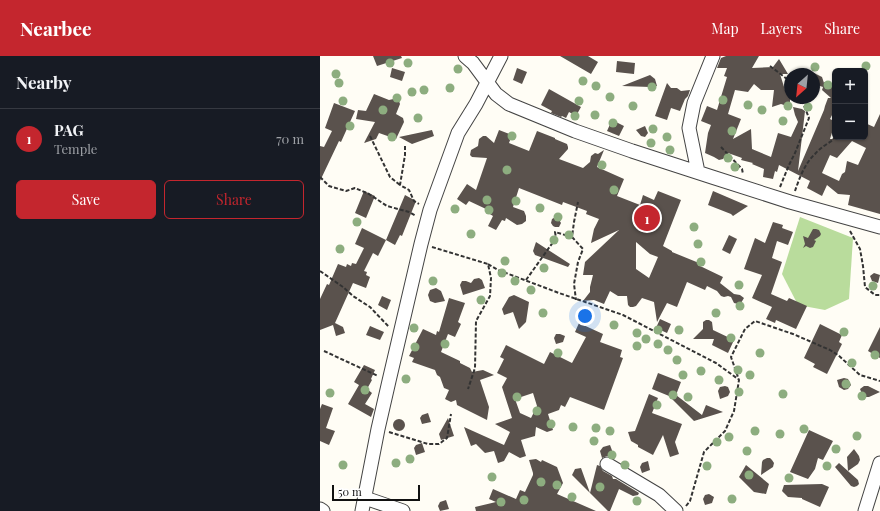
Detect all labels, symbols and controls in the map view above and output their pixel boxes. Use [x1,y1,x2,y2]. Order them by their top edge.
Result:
text: Nearbee [20,15,92,41]
text: Map [711,19,739,38]
text: Layers [761,19,802,38]
text: Share [824,19,860,38]
north arrow [784,68,820,104]
map controls [832,68,868,140]
button: + [832,68,868,104]
text: Nearby [16,71,71,93]
button: − [832,104,868,140]
text: PAG [54,120,84,140]
text: 1 [27,130,31,147]
text: 70 m [276,130,304,147]
text: Temple [54,140,97,157]
button: Save [16,180,156,219]
button: Share [164,180,304,219]
pin: 1 [634,203,660,233]
your location [575,306,595,326]
scale bar [332,483,420,502]
text: 50 m [338,484,362,499]

